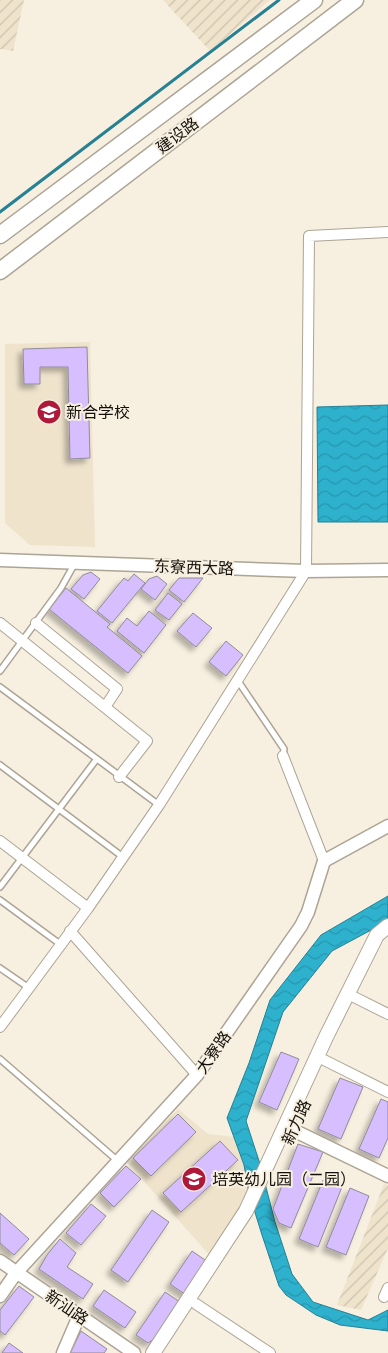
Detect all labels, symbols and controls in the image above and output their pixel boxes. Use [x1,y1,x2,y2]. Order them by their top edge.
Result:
street label: 建设路 [152,113,202,157]
school or university icon: 新合学校 [36,399,62,425]
place label: 新合学校 [66,402,130,422]
street label: 东寮西大路 [154,556,234,578]
street label: 大寮路 [191,1027,235,1077]
street label: 新力路 [277,1096,315,1148]
school or university icon: 培英幼儿园（二园） [181,1166,207,1192]
place label: 培英幼儿园（二园） [212,1169,356,1189]
street label: 新汕路 [42,1285,92,1329]

